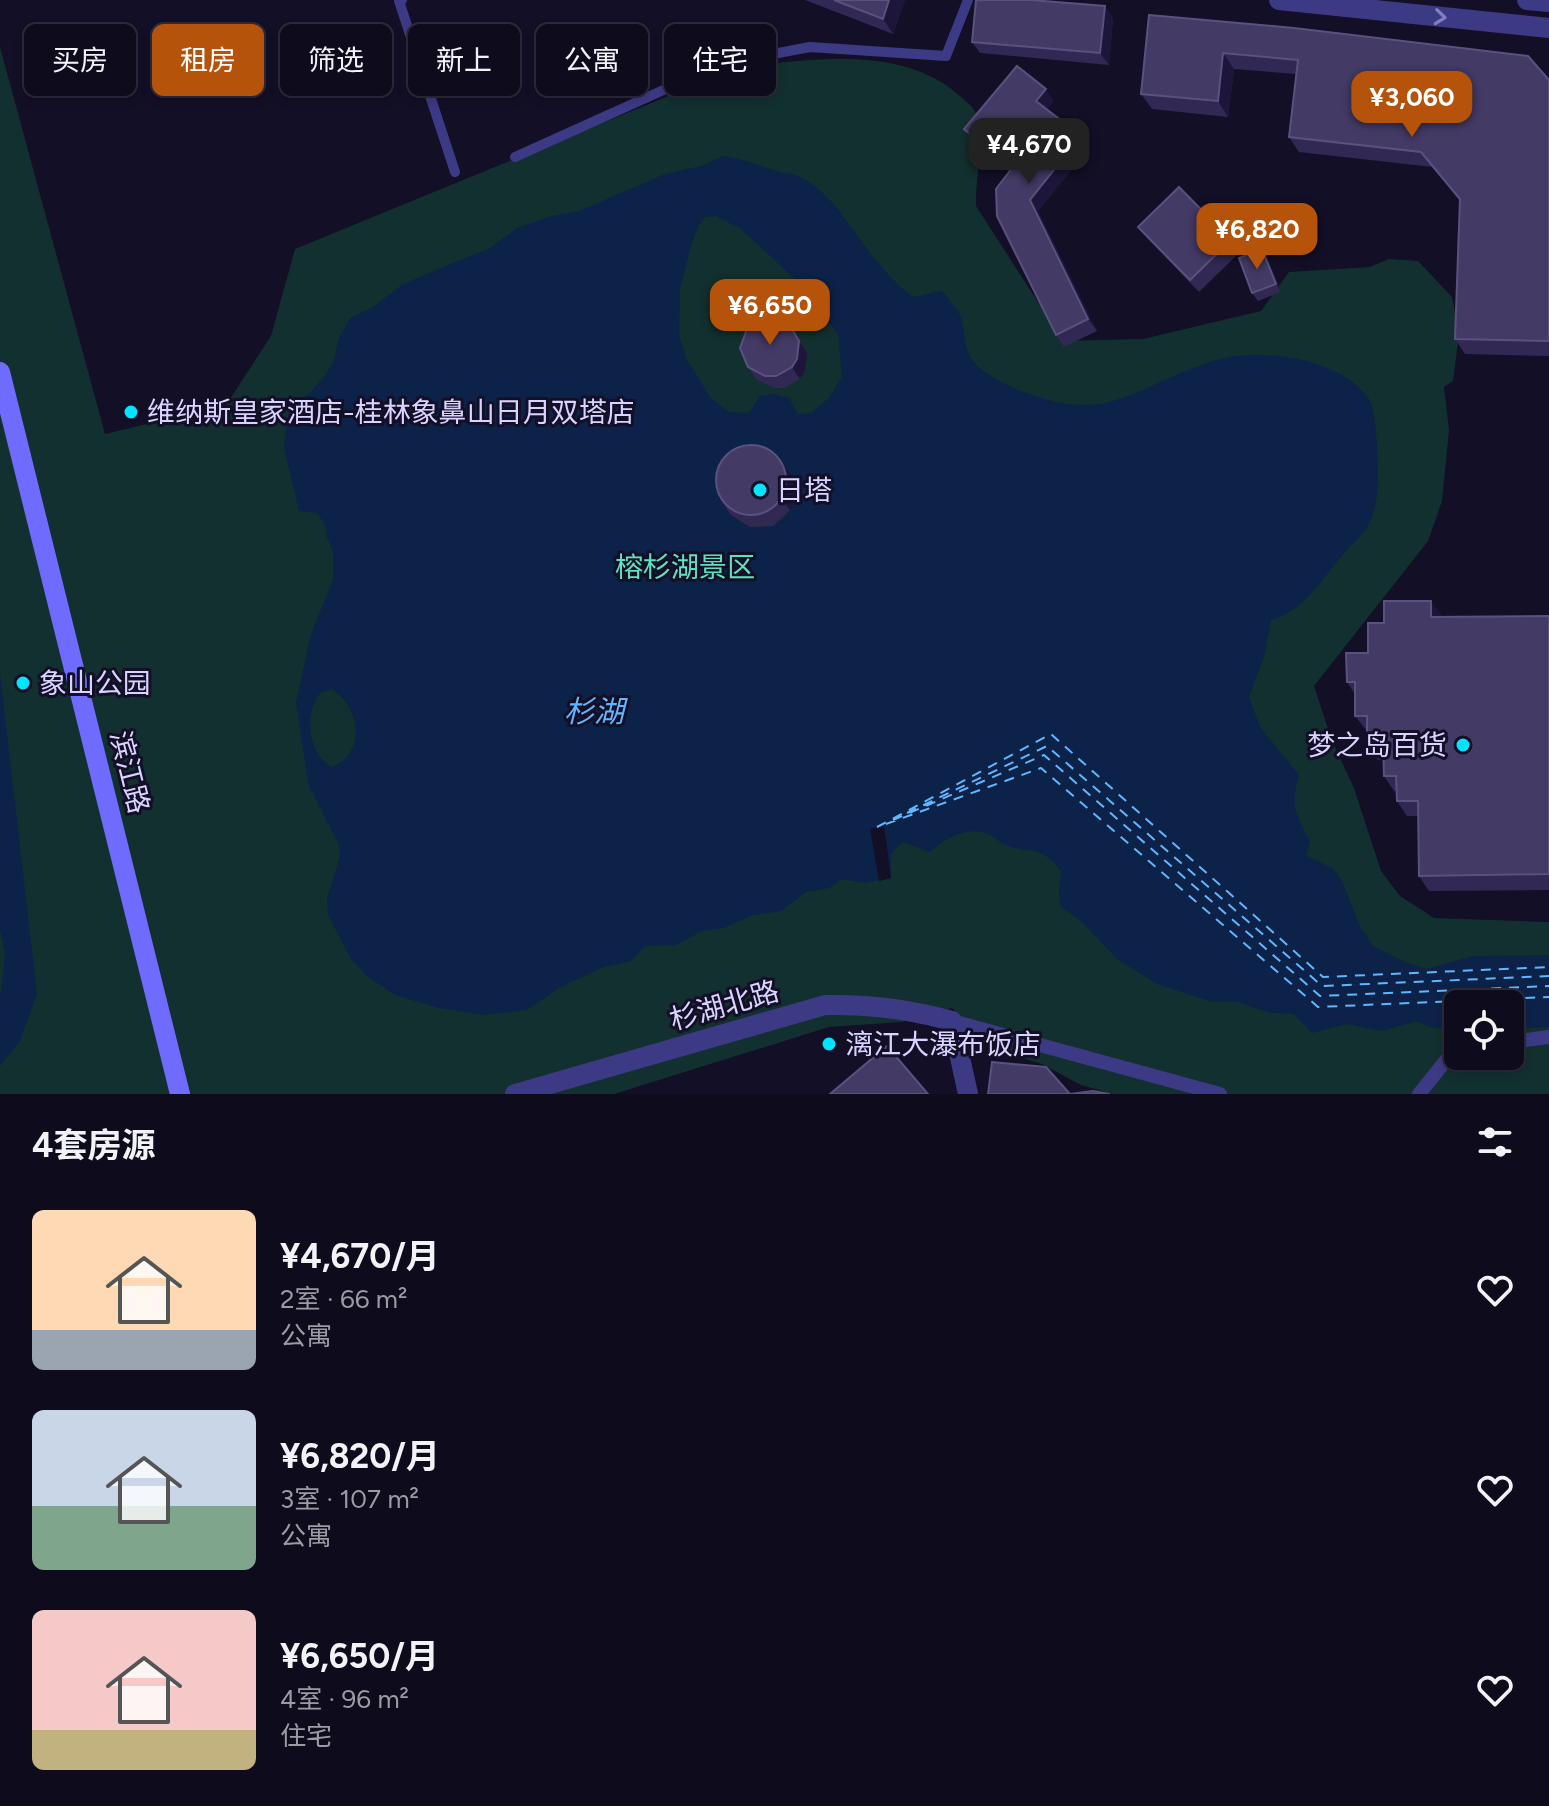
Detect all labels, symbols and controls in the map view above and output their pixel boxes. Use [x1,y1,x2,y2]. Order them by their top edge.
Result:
one-way arrow [1434,8,1447,25]
chip: 买房 [24,24,136,96]
chip: 租房 [152,24,264,96]
chip: 筛选 [280,24,392,96]
chip: 新上 [408,24,520,96]
chip: 公寓 [536,24,648,96]
chip: 住宅 [664,24,776,96]
pin: ¥3,060 [1347,71,1477,139]
text: ¥3,060 [1369,81,1455,113]
pin: ¥4,670 [964,118,1094,186]
text: ¥4,670 [986,128,1072,160]
pin: ¥6,820 [1192,203,1322,271]
text: ¥6,820 [1214,213,1300,245]
pin: ¥6,650 [705,279,835,347]
text: ¥6,650 [728,289,812,321]
place label: 维纳斯皇家酒店-桂林象鼻山日月双塔店 [147,395,635,429]
marker: 维纳斯皇家酒店-桂林象鼻山日月双塔店 [122,403,140,421]
place label: 日塔 [776,473,832,507]
marker: 日塔 [751,481,769,499]
park label: 榕杉湖景区 [615,550,755,584]
place label: 象山公园 [39,666,151,700]
marker: 象山公园 [14,674,32,692]
water label: 杉湖 [564,693,628,730]
street label: 滨江路 [103,727,157,817]
place label: 梦之岛百货 [1307,728,1447,762]
marker: 梦之岛百货 [1454,736,1472,754]
street label: 杉湖北路 [665,973,783,1037]
map controls [1444,990,1524,1070]
button: locate [1444,990,1524,1070]
place label: 漓江大瀑布饭店 [845,1027,1041,1061]
marker: 漓江大瀑布饭店 [820,1035,838,1053]
icon: filters [1473,1120,1517,1164]
text: 4套房源 [32,1125,156,1166]
text: ¥4,670/月 [280,1236,440,1277]
icon: home [96,1242,192,1338]
icon: heart [1473,1268,1517,1312]
text: 2室 · 66 m² [280,1283,407,1315]
text: 公寓 [280,1320,332,1352]
text: ¥6,820/月 [280,1436,440,1477]
icon: home [96,1442,192,1538]
icon: heart [1473,1468,1517,1512]
text: 3室 · 107 m² [280,1483,419,1515]
text: 公寓 [280,1520,332,1552]
text: ¥6,650/月 [280,1636,439,1677]
icon: home [96,1642,192,1738]
icon: heart [1473,1668,1517,1712]
text: 4室 · 96 m² [280,1683,409,1715]
text: 住宅 [280,1720,332,1752]

